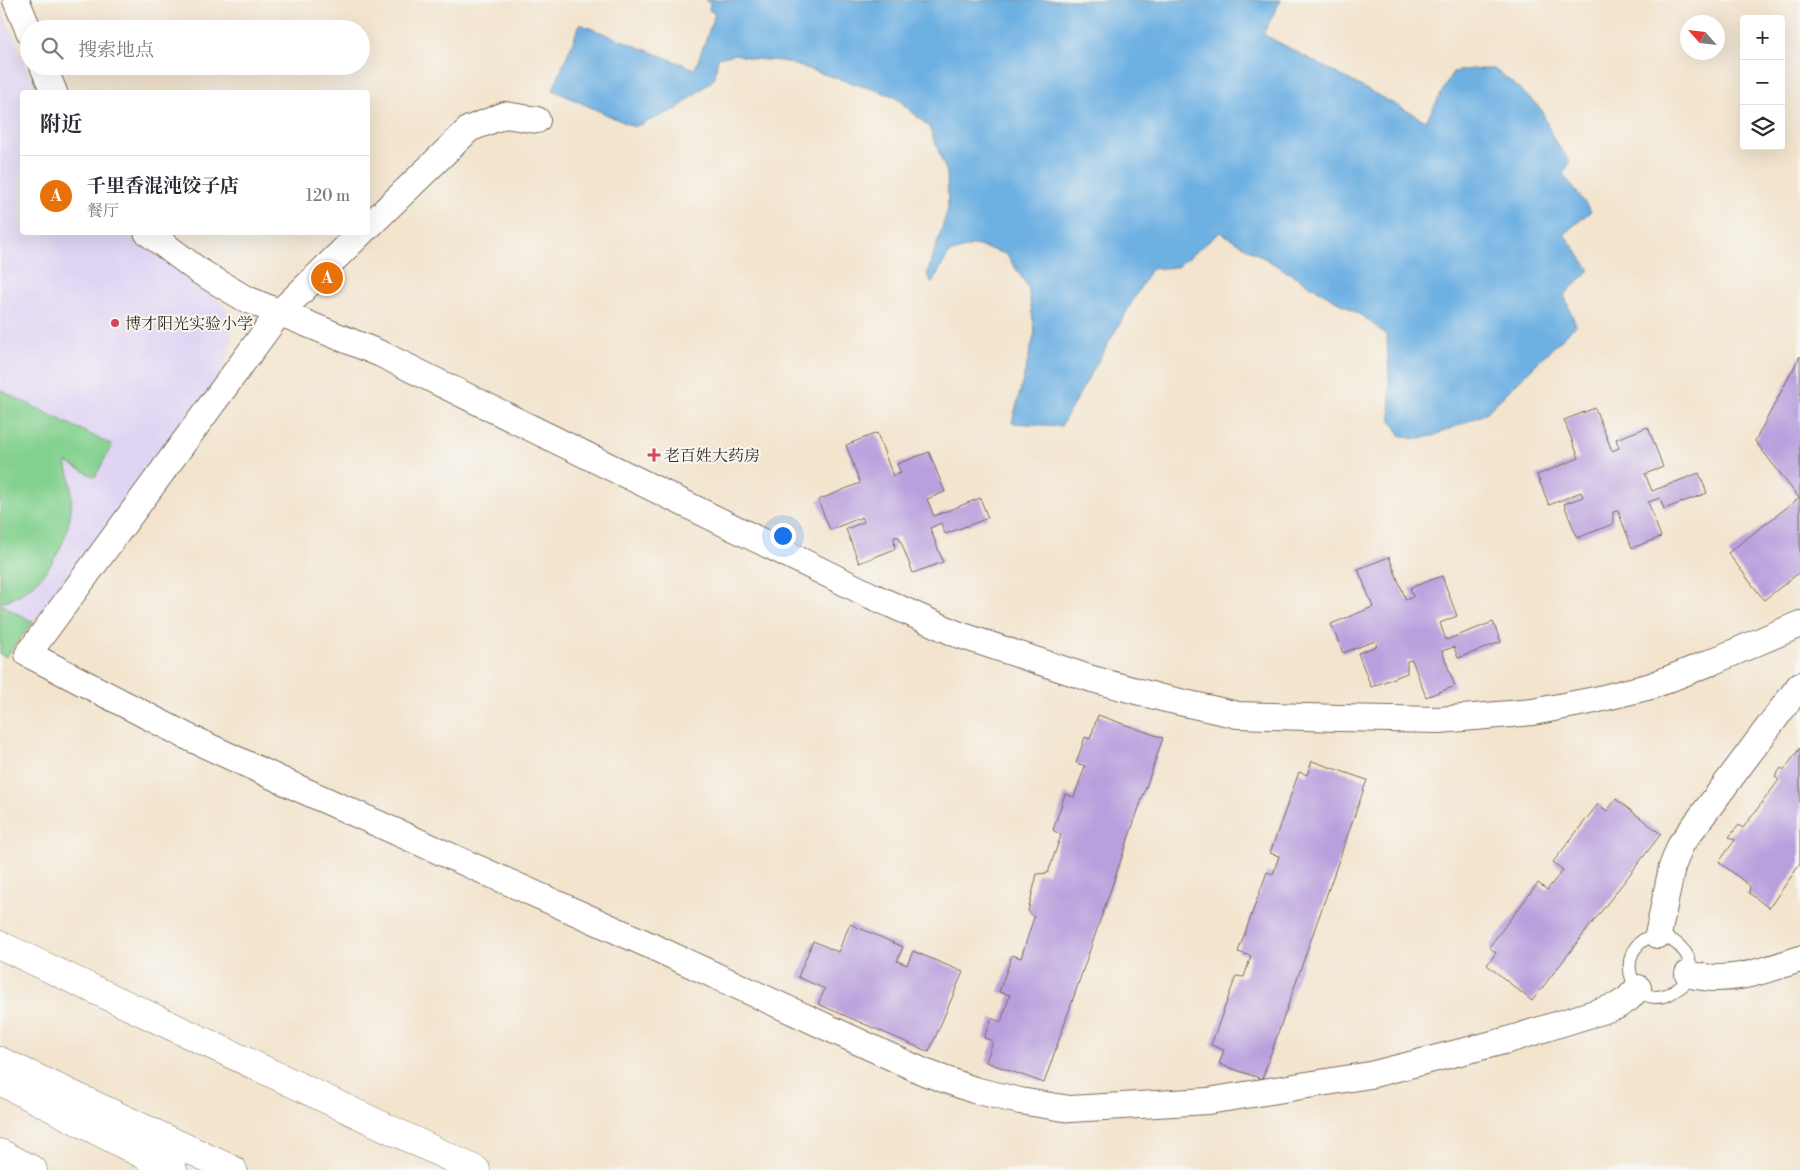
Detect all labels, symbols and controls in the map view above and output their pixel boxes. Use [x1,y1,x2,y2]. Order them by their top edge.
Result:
north arrow [1680,15,1725,60]
map controls [1740,15,1785,150]
button: + [1740,15,1785,60]
search box [20,20,370,75]
icon: search [38,34,66,62]
text: 搜索地点 [78,38,154,62]
button: − [1740,60,1785,105]
button: layers [1740,105,1785,150]
text: 附近 [40,112,82,138]
text: 千里香混沌饺子店 [87,174,239,198]
text: A [50,186,62,206]
text: 120 m [306,186,350,206]
text: 餐厅 [87,201,119,221]
pin: A [311,259,343,297]
place label: 博才阳光实验小学 [125,314,253,334]
marker: 博才阳光实验小学 [109,317,121,329]
place label: 老百姓大药房 [664,446,760,466]
marker: 老百姓大药房 [648,449,660,461]
your location [770,523,796,549]

